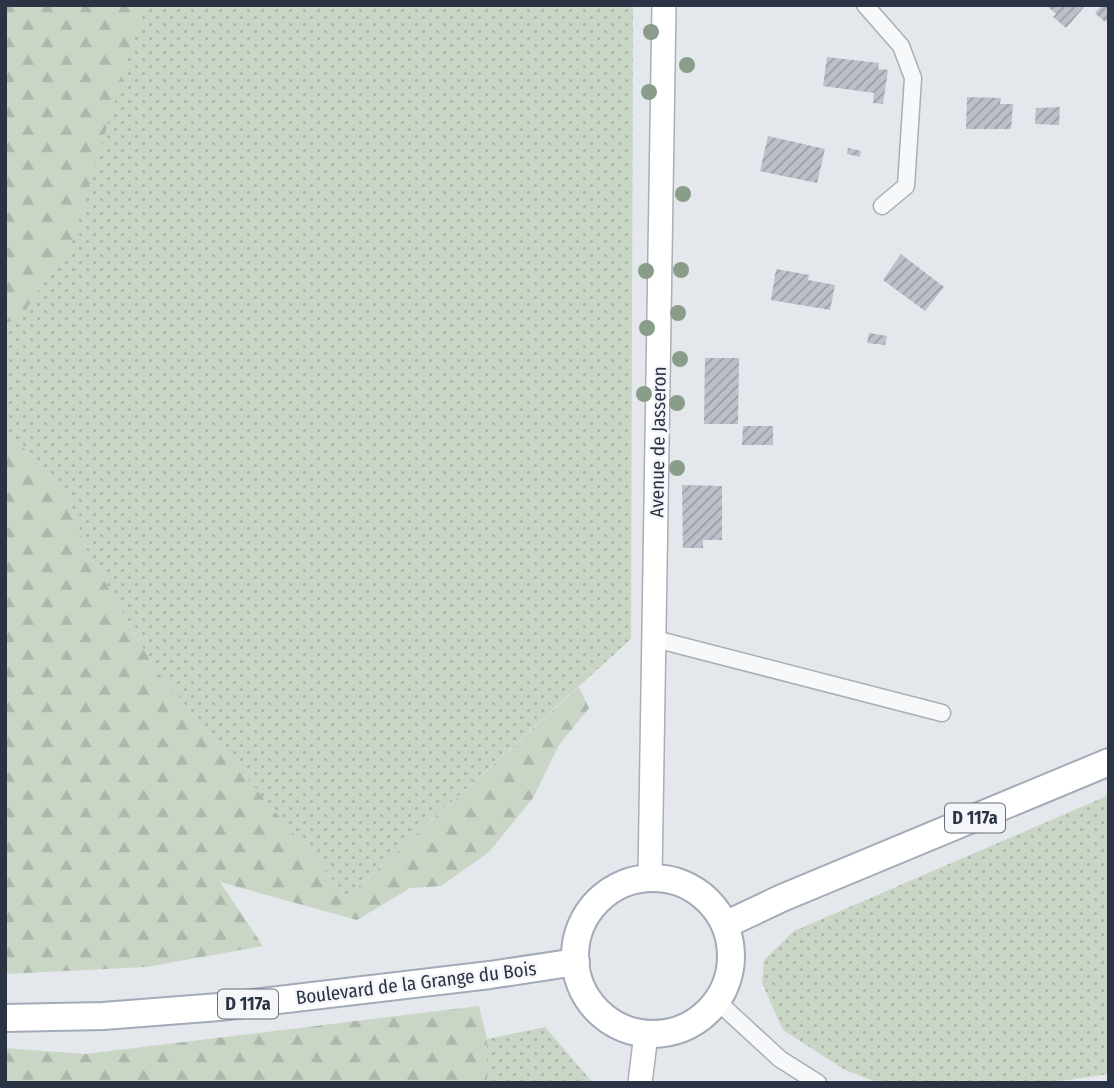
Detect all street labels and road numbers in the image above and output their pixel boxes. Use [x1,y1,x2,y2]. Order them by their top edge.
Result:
street label: Avenue de Jasseron [645,366,671,518]
road number: D 117a [945,804,1005,832]
street label: Boulevard de la Grange du Bois [294,957,538,1009]
road number: D 117a [218,989,278,1018]

